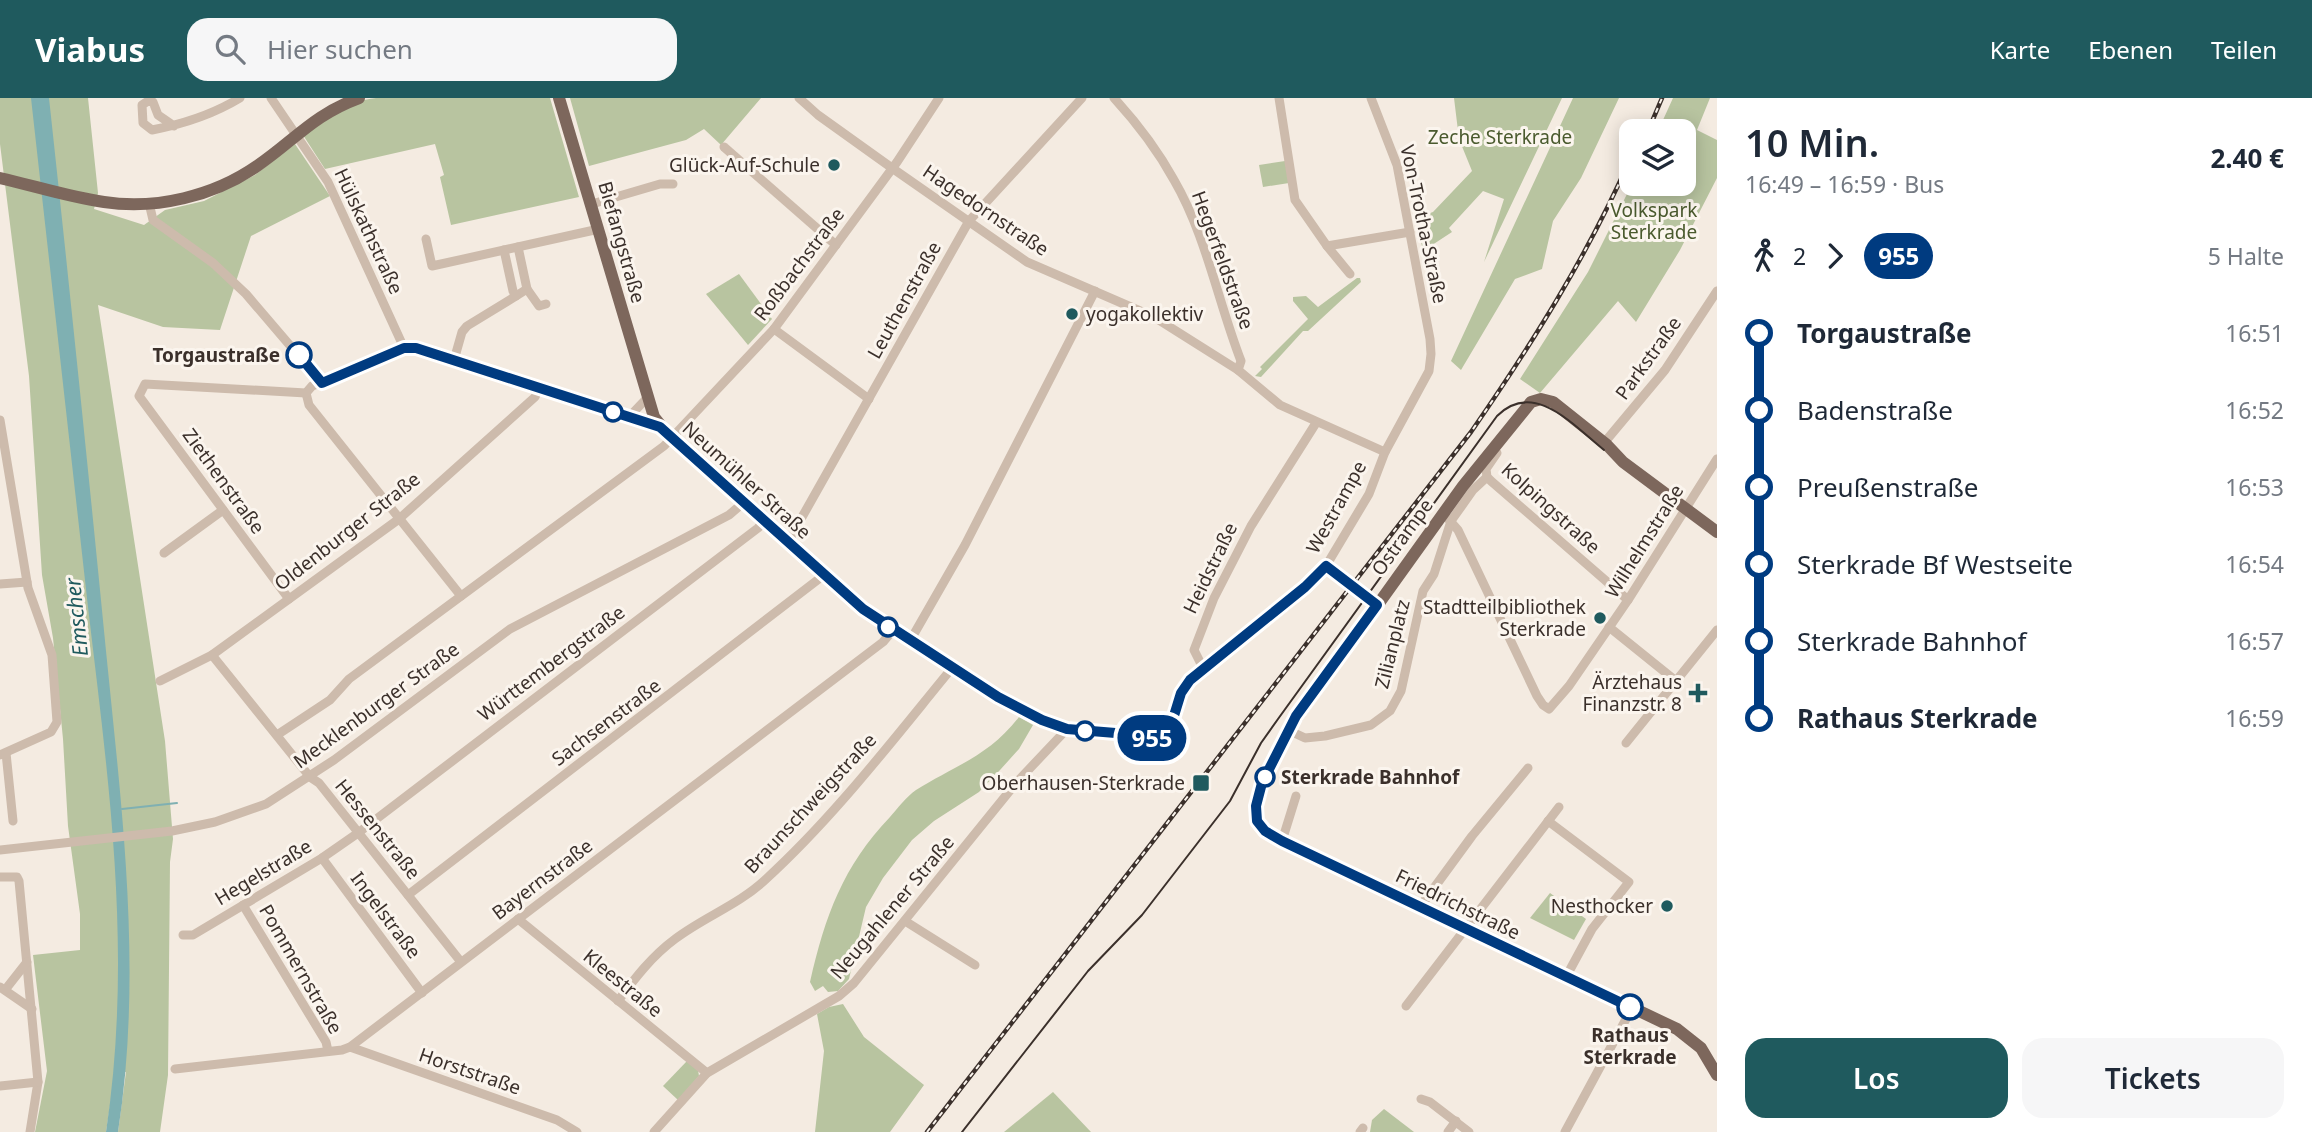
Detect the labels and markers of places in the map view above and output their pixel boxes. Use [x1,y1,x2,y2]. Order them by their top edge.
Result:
place label: Glück-Auf-Schule [669,152,820,178]
marker: Glück-Auf-Schule [826,157,842,173]
place label: yogakollektiv [1086,301,1204,327]
marker: yogakollektiv [1064,306,1080,322]
place label: Torgaustraße [152,342,280,368]
marker: Torgaustraße [286,342,312,368]
unlabelled marker [603,402,623,422]
place label: Stadtteilbibliothek Sterkrade [1423,594,1586,642]
marker: Stadtteilbibliothek Sterkrade [1592,610,1608,626]
unlabelled marker [878,617,898,637]
place label: Ärztehaus Finanzstr. 8 [1582,669,1682,717]
marker: Ärztehaus Finanzstr. 8 [1688,683,1708,703]
unlabelled marker [1075,721,1095,741]
place label: Sterkrade Bahnhof [1281,764,1461,790]
marker: Sterkrade Bahnhof [1255,767,1275,787]
place label: Oberhausen-Sterkrade [982,770,1185,796]
marker: Oberhausen-Sterkrade [1191,773,1211,793]
place label: Nesthocker [1551,893,1653,919]
marker: Nesthocker [1659,898,1675,914]
marker: Rathaus Sterkrade [1617,994,1643,1020]
place label: Rathaus Sterkrade [1583,1022,1677,1070]

